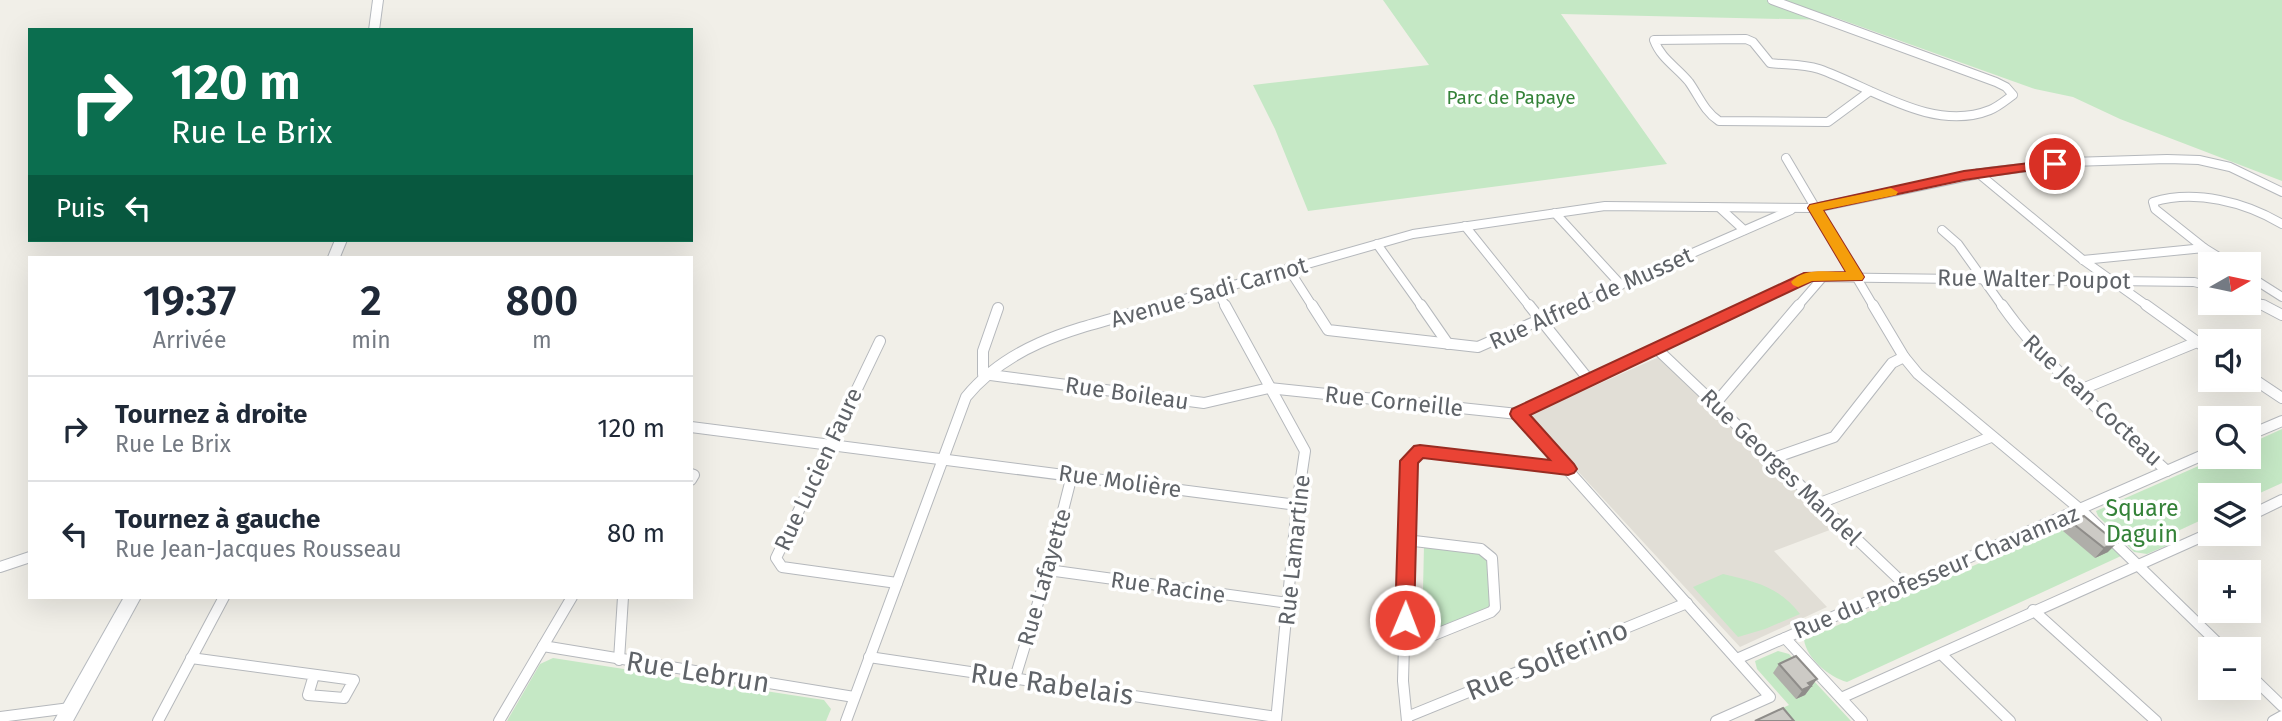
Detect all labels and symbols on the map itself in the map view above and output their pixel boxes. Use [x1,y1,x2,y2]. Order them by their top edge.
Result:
park label: Parc de Papaye [1446,86,1576,109]
pin [2025,134,2085,194]
street label: Rue Alfred de Musset [1485,240,1698,356]
street label: Avenue Sadi Carnot [1108,250,1311,333]
north arrow [2198,252,2261,315]
street label: Rue Walter Poupot [1937,263,2132,295]
street label: Rue Jean Cocteau [2018,328,2168,472]
street label: Rue Boileau [1063,370,1191,416]
street label: Rue Corneille [1323,380,1465,422]
street label: Rue Lucien Faure [768,383,868,555]
street label: Rue Georges Mandel [1695,383,1867,551]
street label: Rue Molière [1057,459,1183,503]
street label: Rue Lamartine [1272,473,1316,627]
park label: Square Daguin [2106,494,2178,548]
street label: Rue du Professeur Chavannaz [1789,499,2083,645]
street label: Rue Lafayette [1011,505,1077,649]
street label: Rue Racine [1109,565,1227,609]
position arrow [1368,583,1442,657]
street label: Rue Solferino [1461,613,1633,707]
street label: Rue Lebrun [624,644,772,700]
street label: Rue Rabelais [969,656,1135,712]

